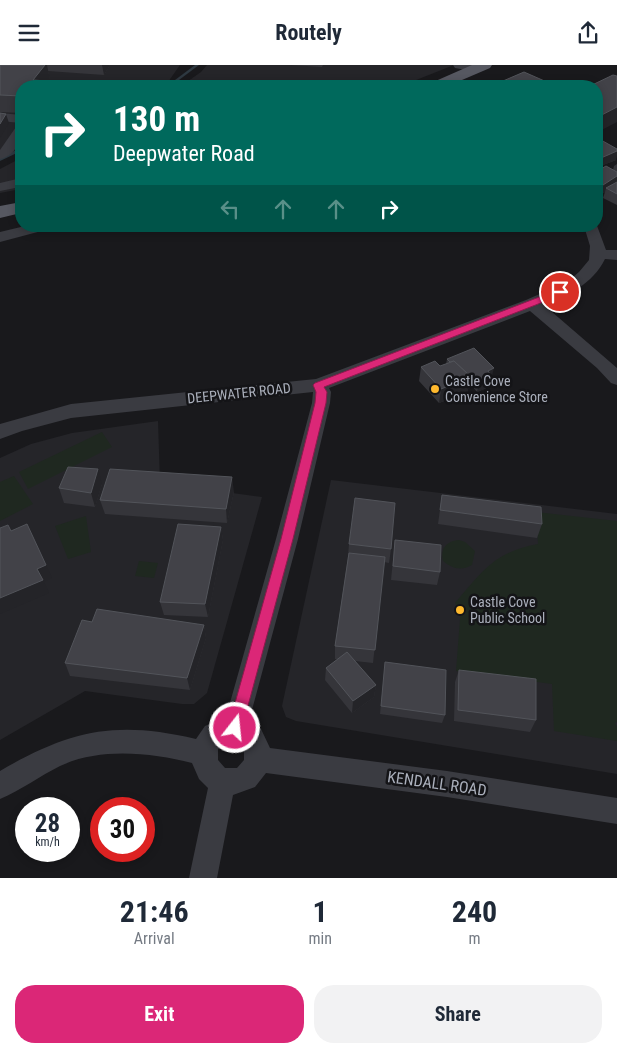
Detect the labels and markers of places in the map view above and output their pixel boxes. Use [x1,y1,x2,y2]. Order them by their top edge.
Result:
pin [539,271,581,313]
place label: Castle Cove Convenience Store [445,373,548,405]
marker: Castle Cove Convenience Store [429,383,441,395]
place label: Castle Cove Public School [470,594,545,626]
marker: Castle Cove Public School [454,604,466,616]

